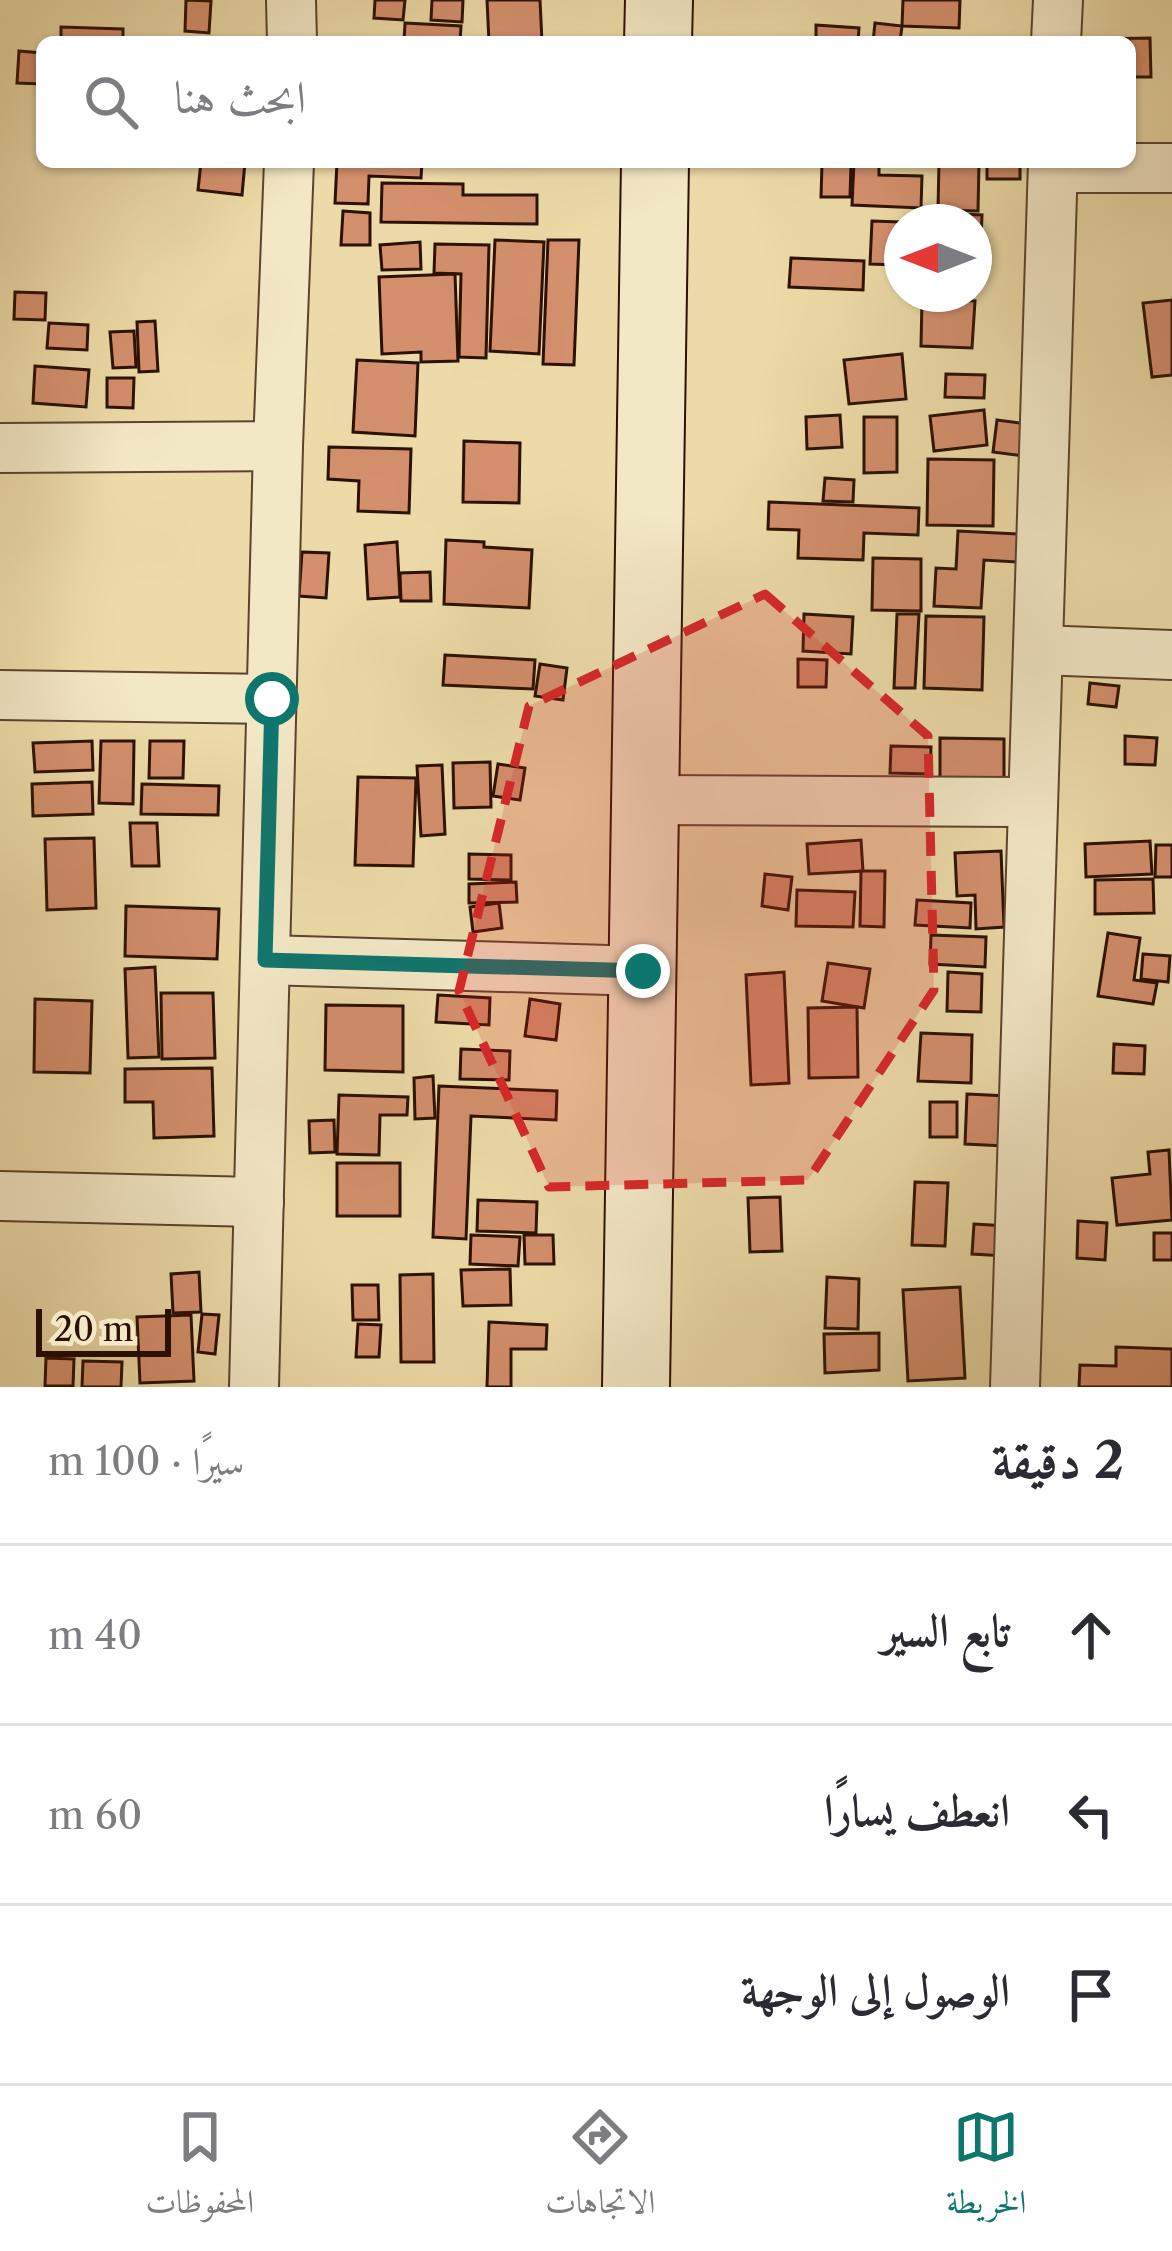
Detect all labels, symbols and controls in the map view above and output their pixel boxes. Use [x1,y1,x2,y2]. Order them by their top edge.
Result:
search box [36,36,1136,168]
icon: search [78,69,144,135]
text: ابحث هنا [174,69,306,125]
north arrow [884,204,992,312]
route start [245,672,299,726]
route end [616,944,670,998]
scale bar [36,1303,171,1356]
text: 20 m [54,1309,133,1350]
text: 2 دقيقة [992,1429,1124,1491]
text: سيرًا · 100 m [48,1437,244,1485]
text: تابع السير [881,1602,1010,1658]
icon: ahead [1058,1602,1124,1668]
text: 40 m [48,1611,142,1659]
text: انعطف يسارًا [824,1782,1010,1838]
icon: left [1058,1782,1124,1848]
text: 60 m [48,1791,142,1839]
text: الوصول إلى الوجهة [741,1962,1010,2018]
icon: arrive [1058,1962,1124,2028]
tab: المحفوظات [145,2104,254,2234]
tab: الاتجاهات [545,2104,655,2234]
tab: الخريطة [946,2104,1027,2234]

